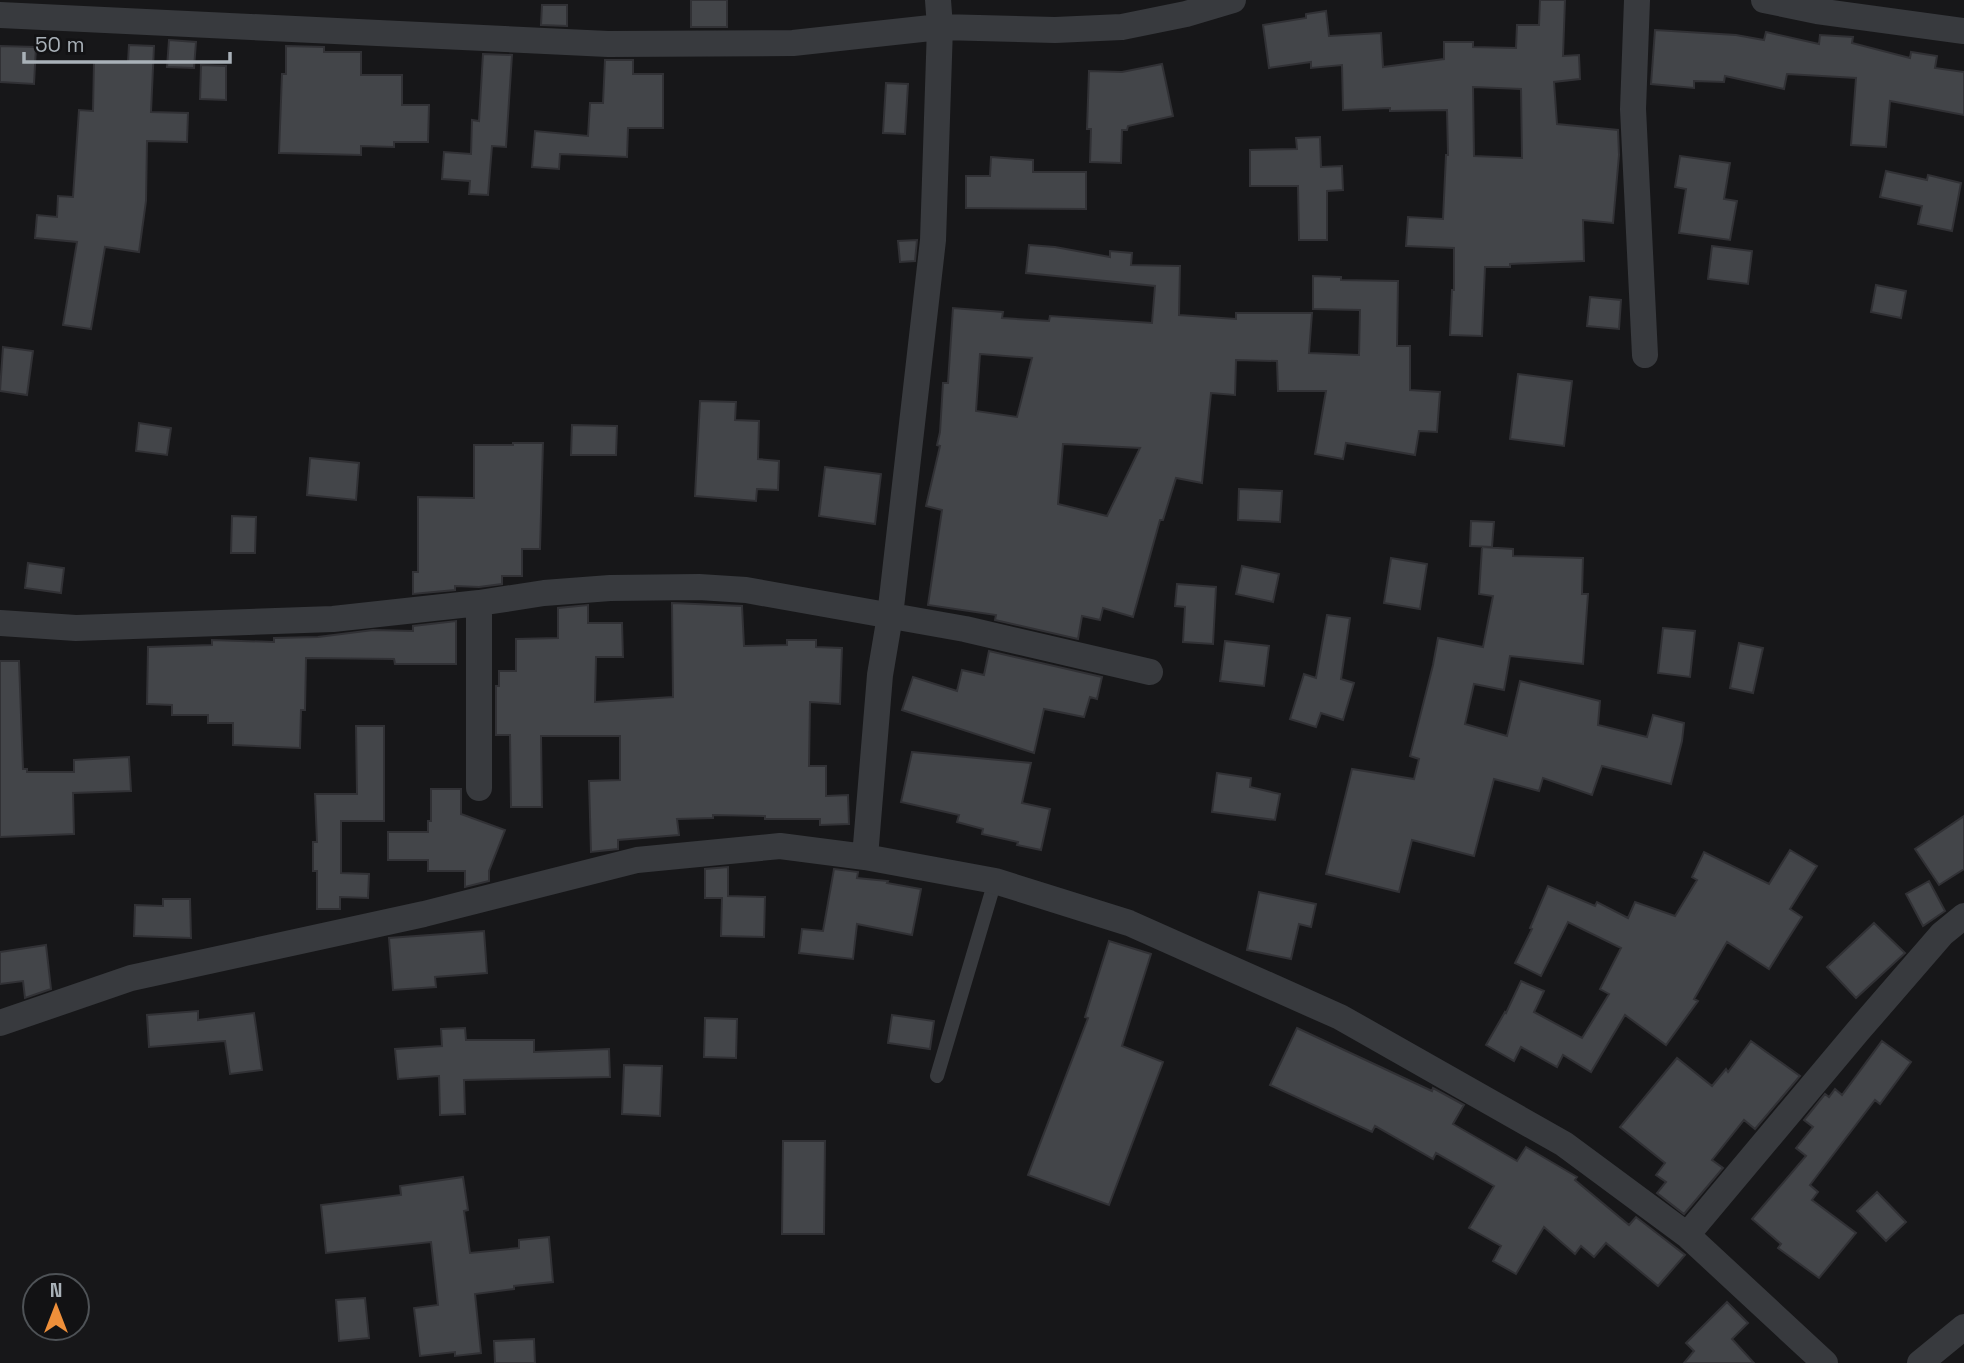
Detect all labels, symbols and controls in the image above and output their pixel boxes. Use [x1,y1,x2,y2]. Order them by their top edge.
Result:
scale bar [24,21,231,65]
text: 50 m [35,31,85,58]
north arrow [21,1272,91,1342]
text: N [50,1278,62,1303]

